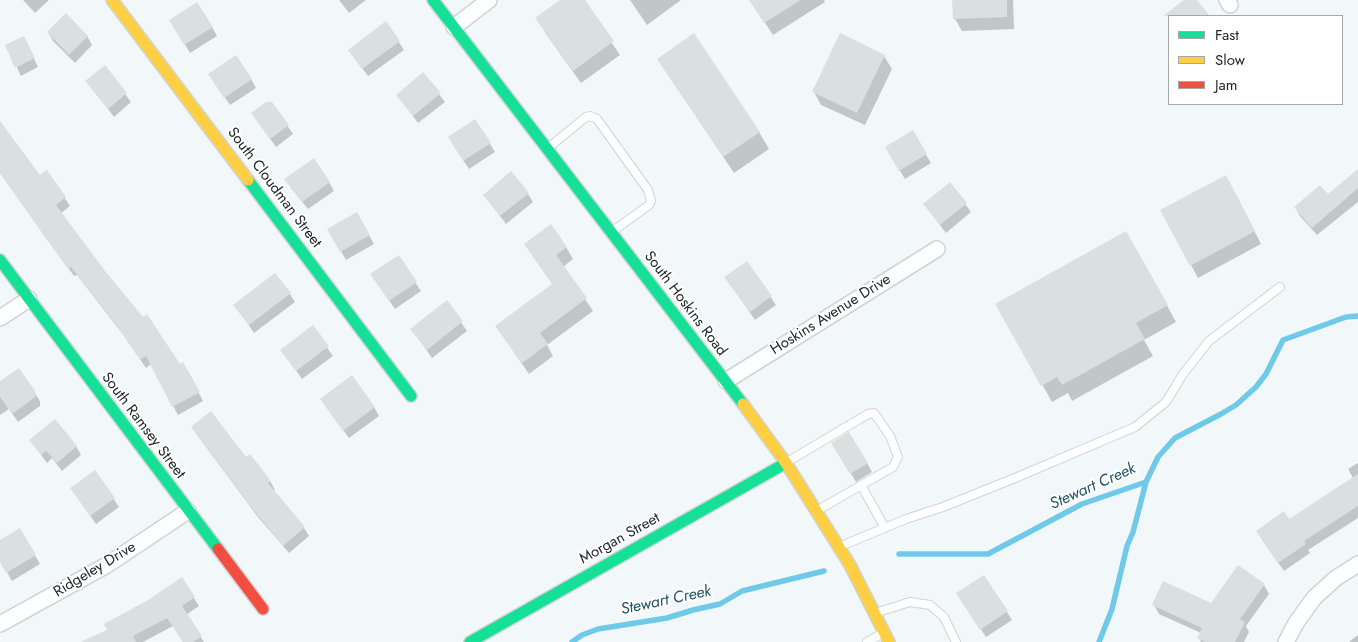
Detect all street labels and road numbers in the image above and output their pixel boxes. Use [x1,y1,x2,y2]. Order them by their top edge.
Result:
street label: South Cloudman Street [223,124,325,252]
street label: South Hoskins Road [640,248,730,360]
street label: Hoskins Avenue Drive [768,271,894,359]
street label: South Ramsey Street [97,369,189,483]
street label: Morgan Street [577,510,663,568]
street label: Ridgeley Drive [51,538,139,602]

